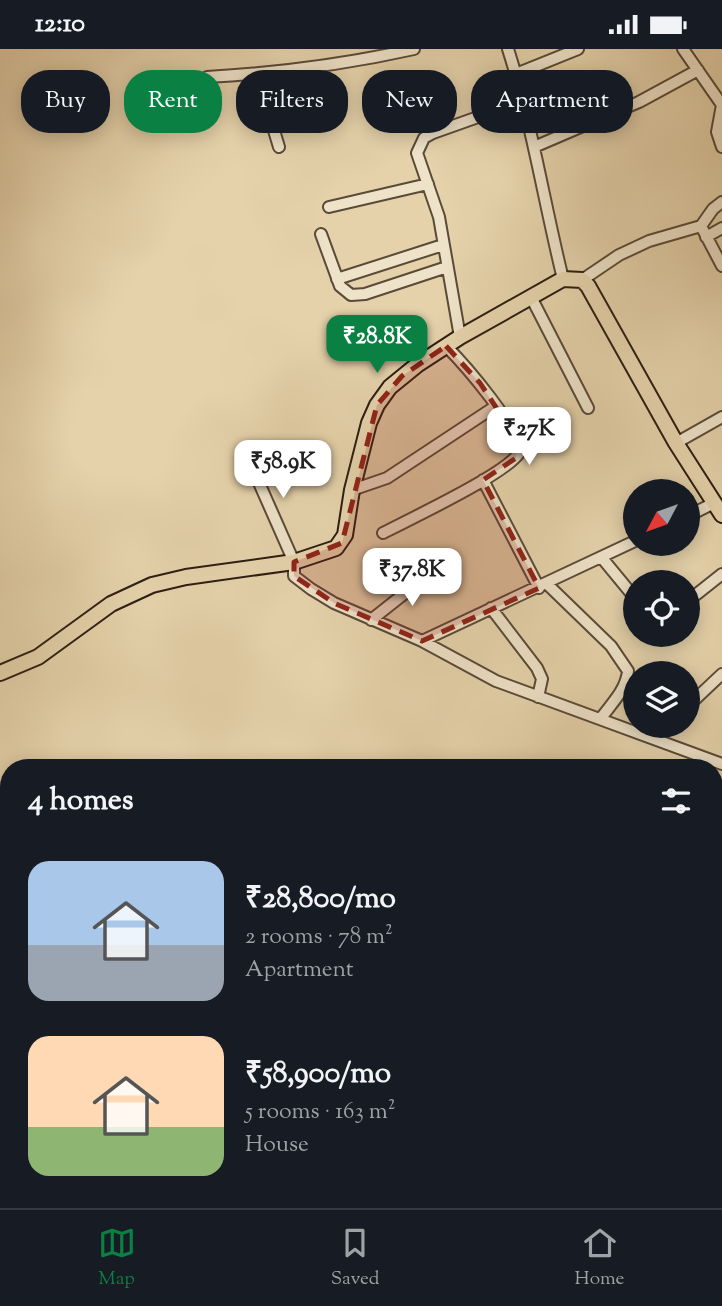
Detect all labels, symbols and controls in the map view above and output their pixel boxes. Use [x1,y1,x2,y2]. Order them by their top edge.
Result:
text: 12:10 [35,6,85,43]
chip: Buy [21,70,110,133]
chip: Rent [124,70,222,133]
chip: Filters [236,70,348,133]
chip: New [362,70,457,133]
chip: Apartment [471,70,633,133]
pin: ₹28.8K [320,315,434,375]
text: ₹28.8K [342,321,412,354]
pin: ₹27K [488,407,570,467]
text: ₹27K [503,413,555,446]
pin: ₹58.9K [226,441,340,500]
text: ₹58.9K [250,446,316,479]
north arrow [623,479,700,557]
map controls [623,479,700,738]
pin: ₹37.8K [355,549,469,608]
text: ₹37.8K [379,554,445,587]
button: locate [623,570,700,647]
button: layers [623,661,700,738]
text: 4 homes [28,780,134,823]
icon: filters [657,782,695,820]
text: ₹28,800/mo [245,878,396,921]
icon: home [84,889,168,973]
text: 2 rooms · 78 m² [245,921,393,954]
text: Apartment [245,954,354,987]
text: ₹58,900/mo [245,1053,391,1096]
icon: home [84,1064,168,1148]
text: 5 rooms · 163 m² [245,1096,395,1129]
text: House [245,1129,309,1162]
tab: Map [98,1224,136,1293]
tab: Saved [331,1224,379,1293]
tab: Home [575,1224,624,1293]

